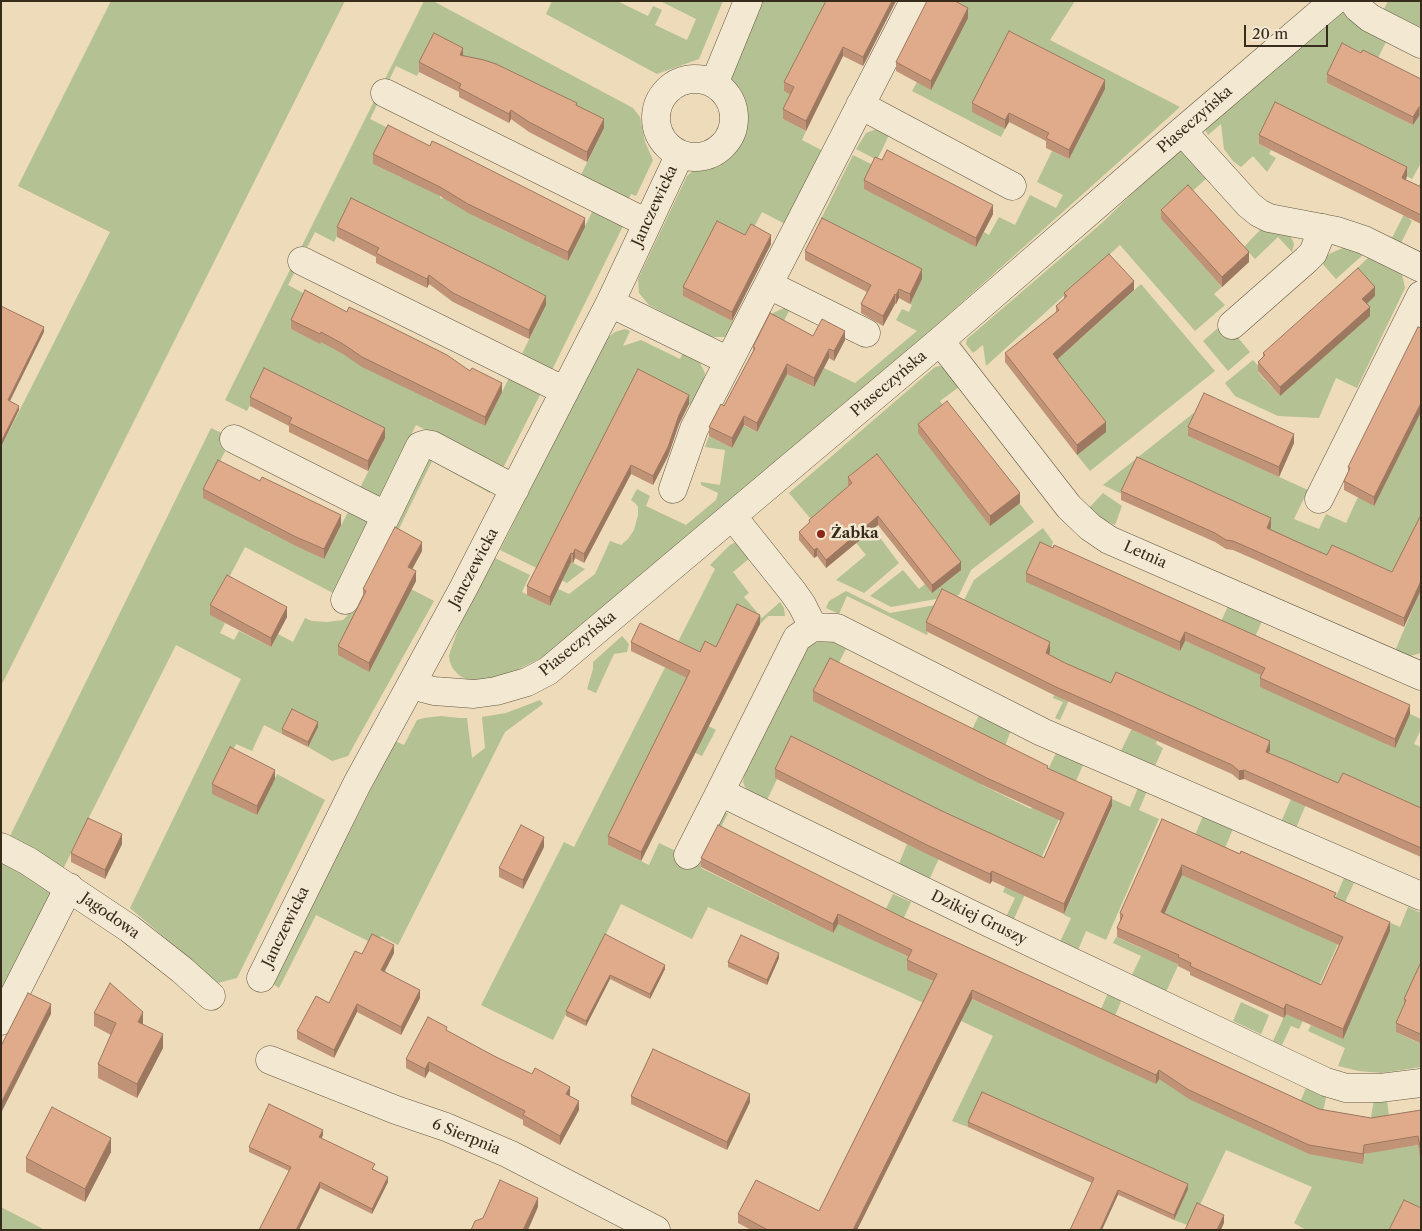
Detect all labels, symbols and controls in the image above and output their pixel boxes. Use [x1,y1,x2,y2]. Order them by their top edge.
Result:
scale bar [1247,15,1331,47]
text: 20 m [1252,24,1288,43]
street label: Piaseczyńska [1154,83,1236,157]
street label: Janczewicka [628,163,682,249]
street label: Piaseczyńska [847,347,931,421]
street label: Janczewicka [446,525,502,611]
place label: Żabka [831,525,879,543]
marker: Żabka [815,528,827,540]
street label: Letnia [1121,538,1169,572]
street label: Piaseczyńska [536,608,620,680]
street label: Janczewicka [259,884,313,970]
street label: Dzikiej Gruszy [928,887,1030,949]
street label: Jagodowa [77,889,143,943]
street label: 6 Sierpnia [429,1115,503,1159]

